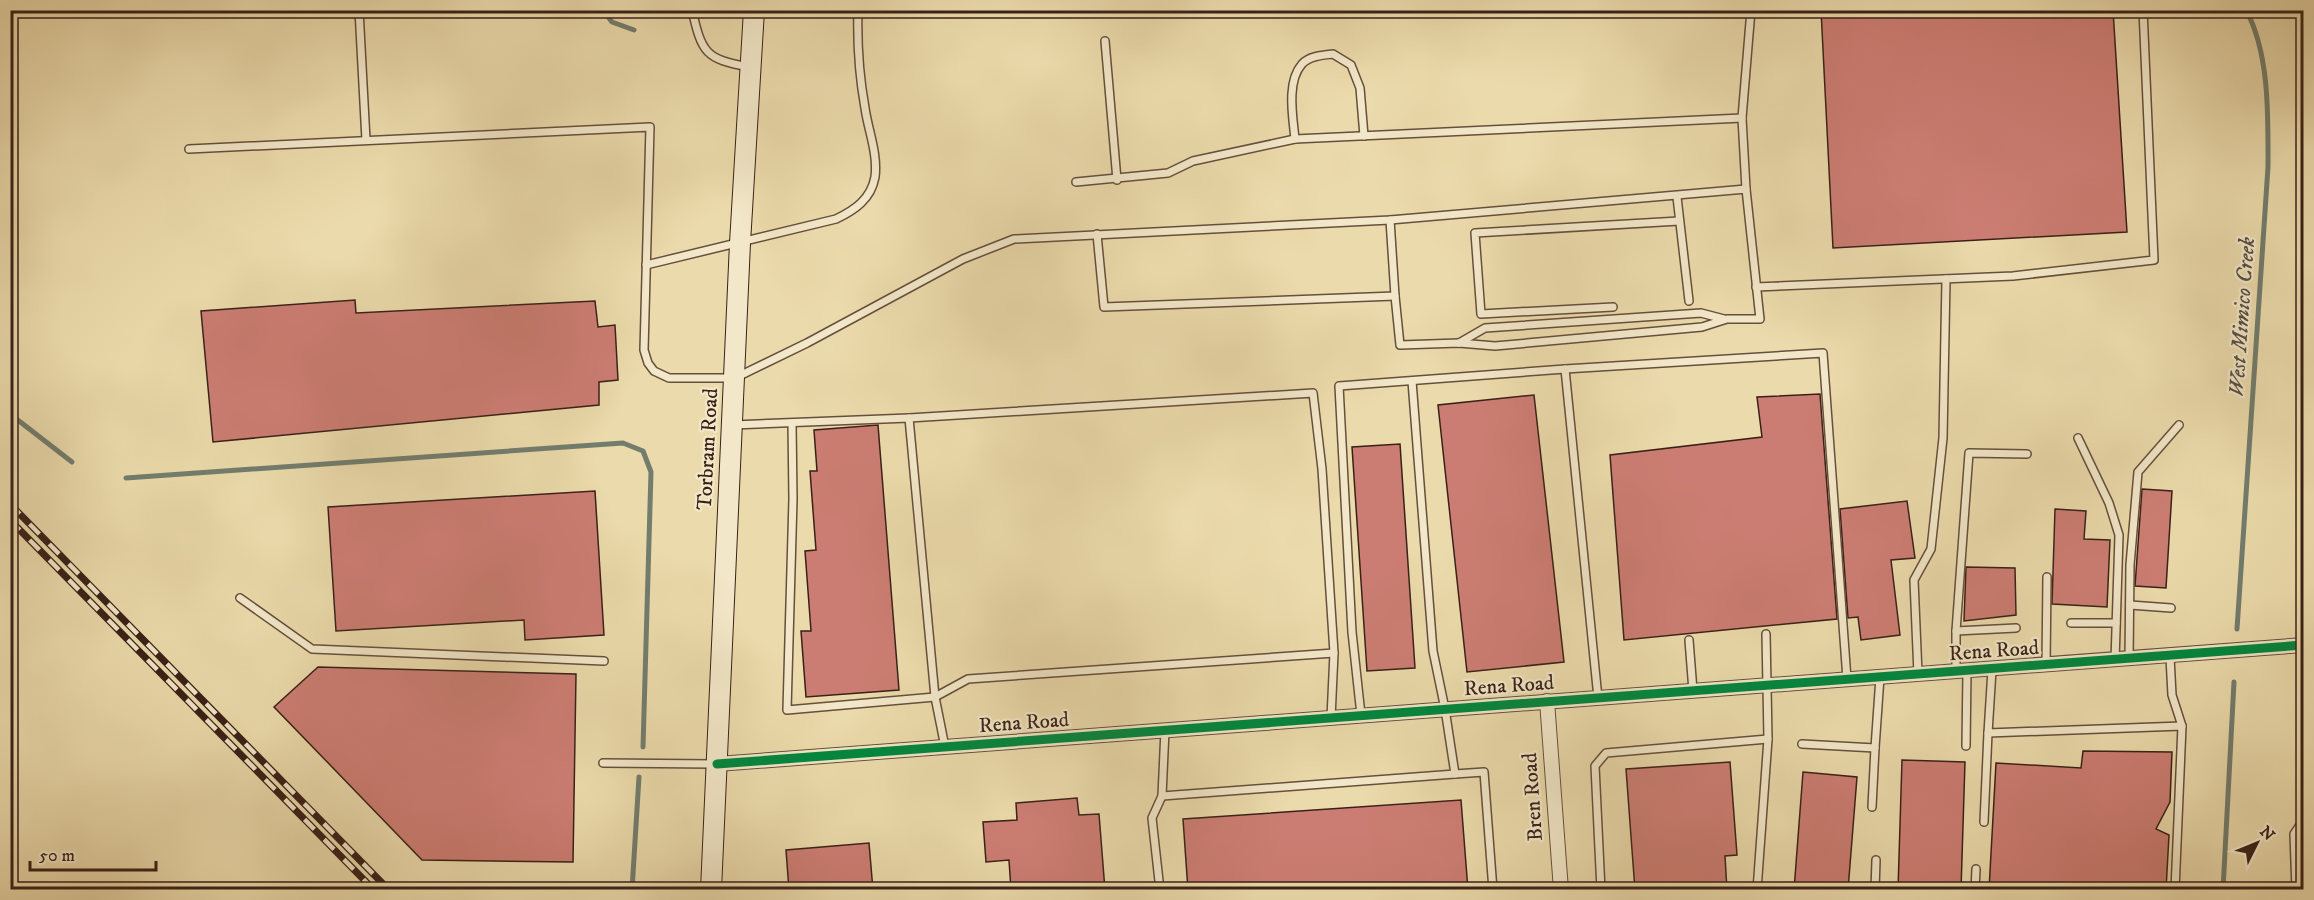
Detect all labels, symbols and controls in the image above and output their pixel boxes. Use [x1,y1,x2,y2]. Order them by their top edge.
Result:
water label: West Mimico Creek [2223,235,2261,398]
street label: Torbram Road [692,387,724,511]
street label: Rena Road [1948,635,2041,667]
street label: Rena Road [1463,670,1556,702]
street label: Rena Road [978,707,1071,739]
street label: Bren Road [1517,751,1549,842]
north arrow [2227,813,2287,873]
text: N [2255,822,2279,845]
scale bar [30,834,156,872]
text: 50 m [39,845,75,867]

